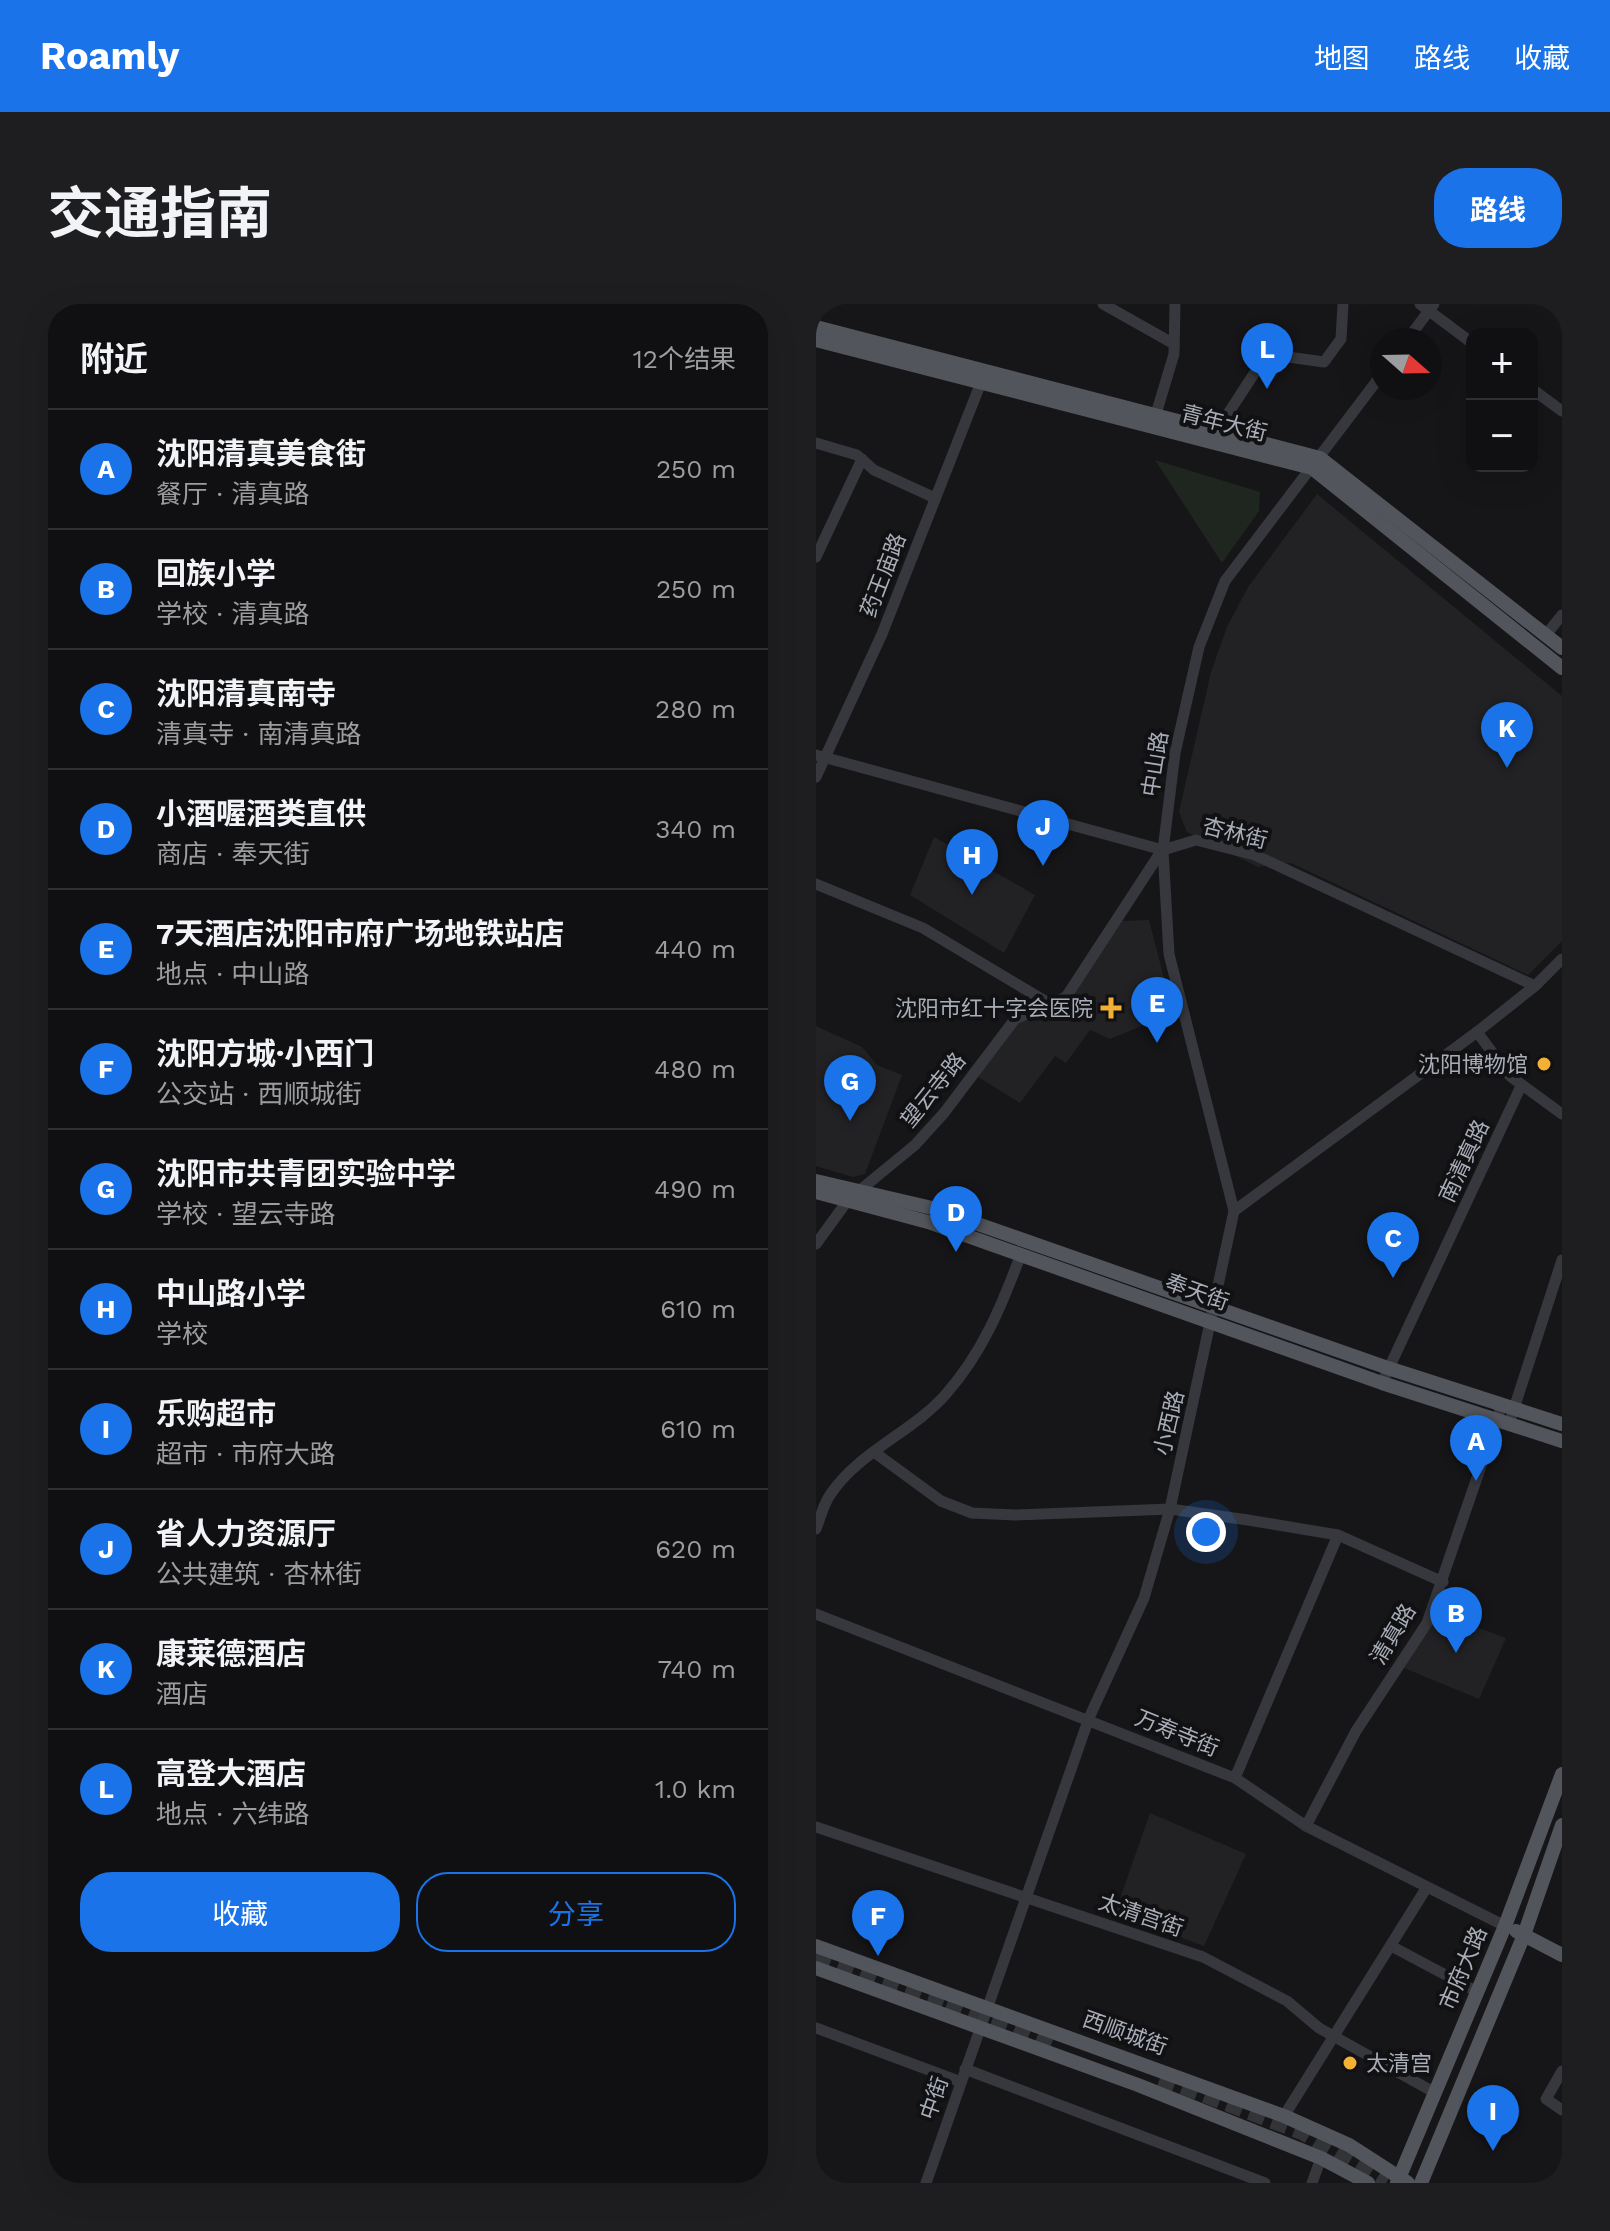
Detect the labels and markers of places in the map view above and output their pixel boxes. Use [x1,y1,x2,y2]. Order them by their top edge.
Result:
pin: L [1241,323,1293,389]
pin: K [1481,702,1533,768]
pin: J [1017,800,1069,866]
pin: H [946,829,998,895]
pin: E [1131,977,1183,1043]
place label: 沈阳市红十字会医院 [895,996,1093,1021]
marker: 沈阳市红十字会医院 [1100,997,1122,1019]
place label: 沈阳博物馆 [1418,1052,1528,1077]
pin: G [824,1055,876,1121]
marker: 沈阳博物馆 [1535,1055,1553,1073]
pin: D [930,1186,982,1252]
pin: C [1367,1212,1419,1278]
pin: A [1450,1415,1502,1481]
pin: B [1430,1587,1482,1653]
pin: F [852,1890,904,1956]
place label: 太清宫 [1366,2051,1432,2076]
marker: 太清宫 [1341,2054,1359,2072]
pin: I [1467,2085,1519,2151]

